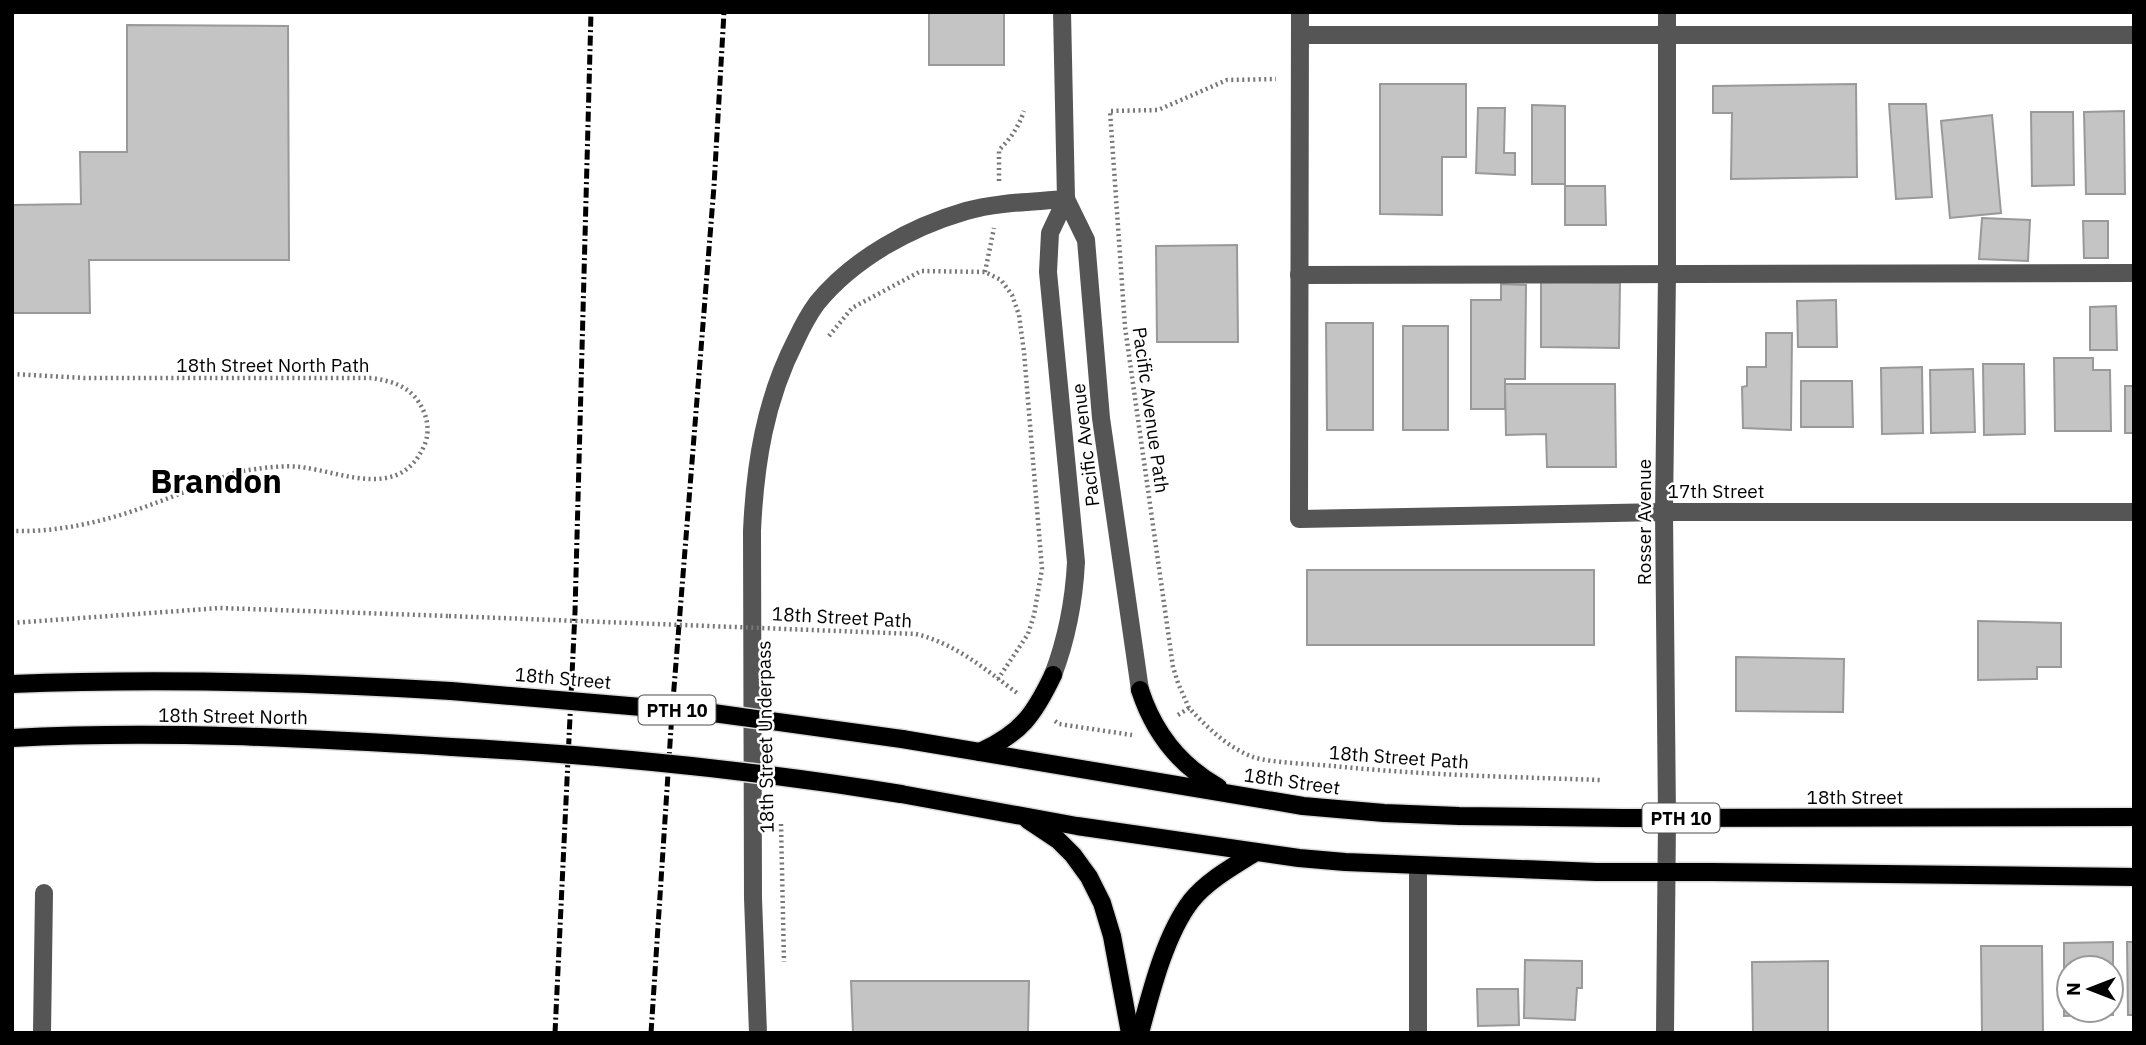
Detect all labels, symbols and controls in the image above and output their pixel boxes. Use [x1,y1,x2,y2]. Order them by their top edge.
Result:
street label: Pacific Avenue Path [1127,325,1175,495]
street label: 18th Street North Path [176,353,370,377]
street label: Pacific Avenue [1066,382,1104,508]
district label: Brandon [150,459,282,502]
street label: Rosser Avenue [1632,459,1656,585]
street label: 17th Street [1668,479,1764,503]
street label: 18th Street Path [771,601,913,633]
street label: 18th Street Underpass [751,640,779,834]
street label: 18th Street [514,662,612,694]
road number: PTH 10 [638,696,716,724]
street label: 18th Street North [158,703,308,729]
street label: 18th Street Path [1328,740,1470,774]
street label: 18th Street [1242,762,1342,800]
street label: 18th Street [1807,785,1903,809]
road number: PTH 10 [1642,804,1720,832]
north arrow [2055,954,2125,1024]
text: N [2061,982,2085,996]

